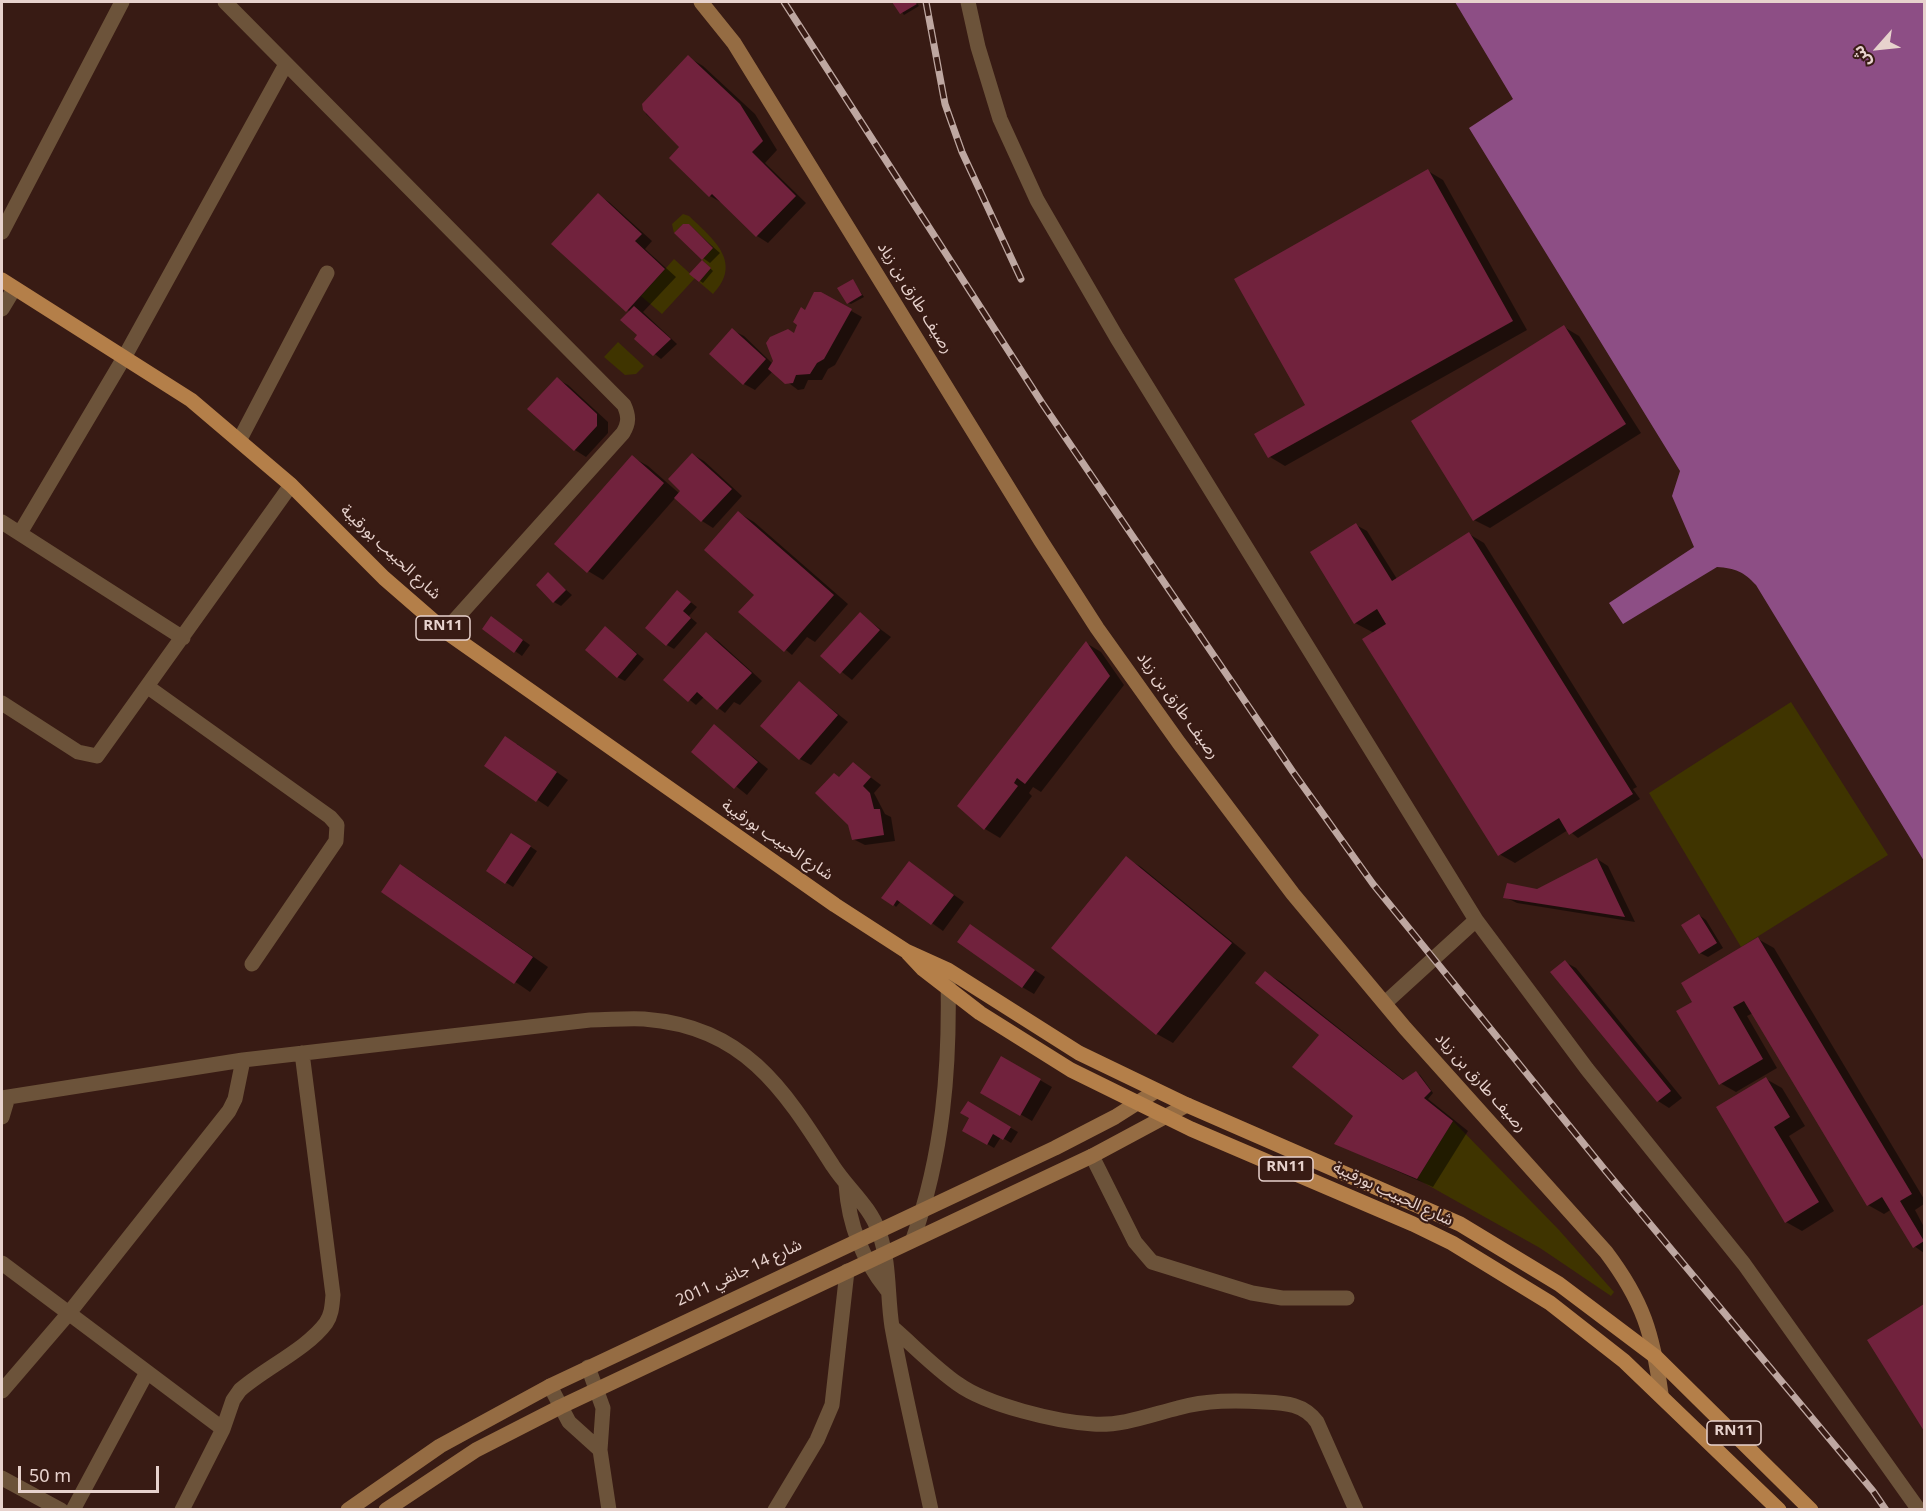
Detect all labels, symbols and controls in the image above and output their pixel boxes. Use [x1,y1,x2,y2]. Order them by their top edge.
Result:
north arrow [1848,18,1908,78]
text: ش [1842,39,1882,74]
street label: رصيف طارق بن زياد [871,240,955,358]
street label: شارع الحبيب بورقيبة [335,503,443,605]
road number: RN11 [416,616,470,640]
street label: رصيف طارق بن زياد [1131,650,1221,764]
street label: شارع الحبيب بورقيبة [717,798,835,886]
street label: رصيف طارق بن زياد [1429,1030,1529,1138]
road number: RN11 [1259,1157,1313,1181]
street label: شارع الحبيب بورقيبة [1329,1160,1455,1232]
street label: شارع 14 جانفي 2011 [674,1237,806,1313]
road number: RN11 [1707,1421,1761,1445]
scale bar [21,1454,162,1492]
text: 50 m [29,1457,71,1495]

